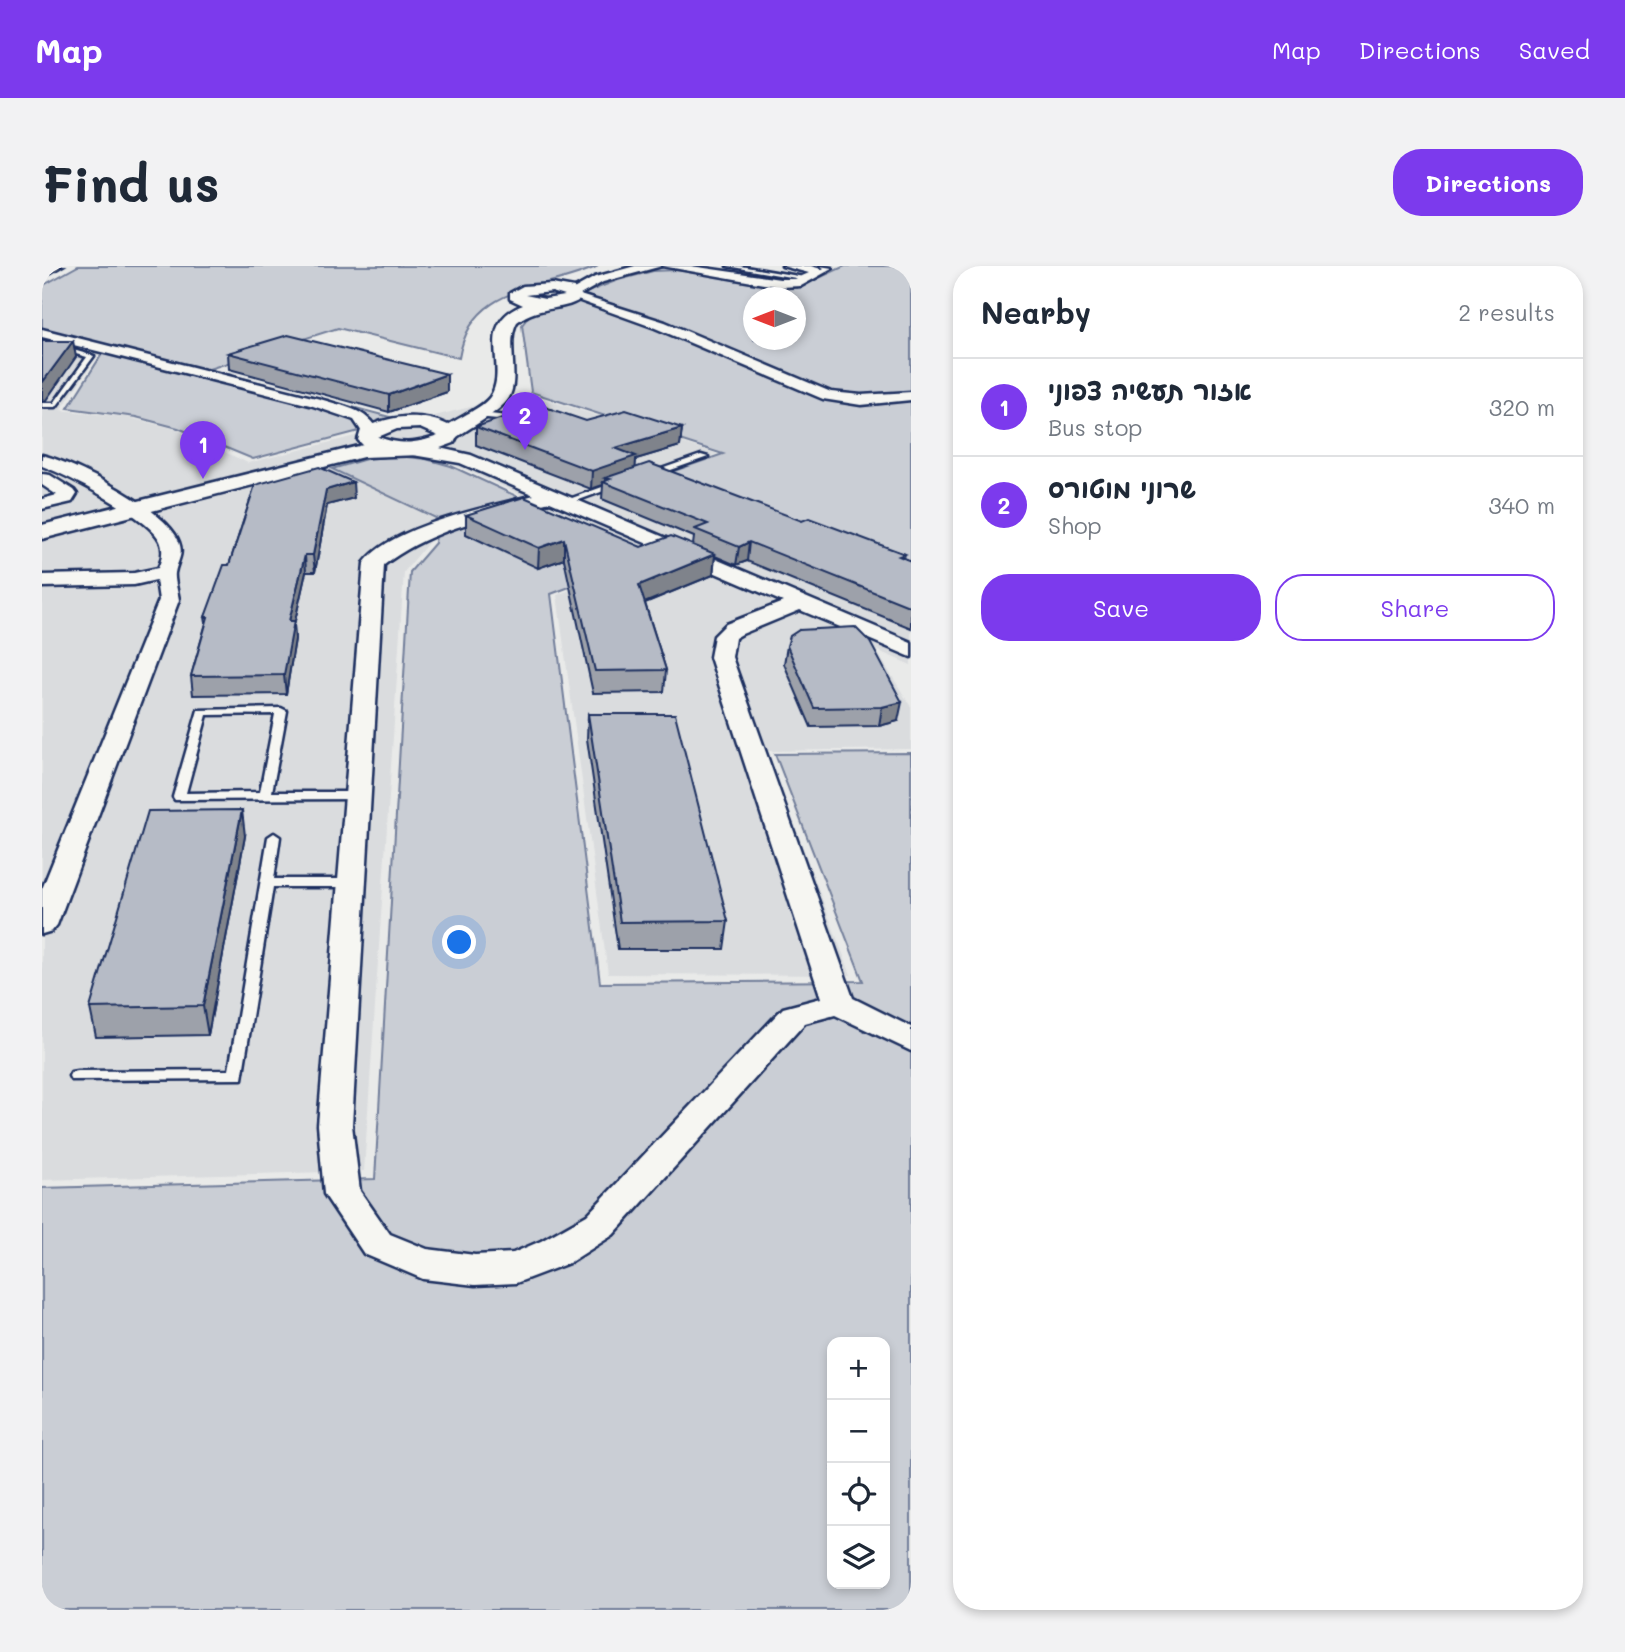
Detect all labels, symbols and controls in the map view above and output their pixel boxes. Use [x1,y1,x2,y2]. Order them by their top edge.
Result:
text: Map [35,28,103,71]
text: Map [1272,34,1321,65]
text: Directions [1359,34,1481,65]
text: Saved [1519,34,1590,65]
button: Directions [1393,149,1583,216]
text: Find us [42,151,220,214]
north arrow [743,287,806,350]
text: Nearby [981,292,1091,332]
text: 2 results [1458,297,1555,327]
text: אזור תעשיה צפוני [1048,373,1252,407]
pin: 2 [502,392,548,450]
text: 1 [999,392,1009,422]
text: 320 m [1489,392,1555,422]
text: Bus stop [1048,412,1143,442]
pin: 1 [180,421,226,479]
text: שרוני מוטורס [1048,471,1196,505]
text: 2 [998,490,1010,520]
text: 340 m [1488,490,1555,520]
text: Shop [1048,510,1102,540]
button: Save [981,574,1261,641]
button: Share [1275,574,1555,641]
your location [442,925,476,959]
map controls [827,1337,890,1589]
button: + [827,1337,890,1400]
button: − [827,1400,890,1463]
button: locate [827,1463,890,1526]
button: layers [827,1526,890,1589]

